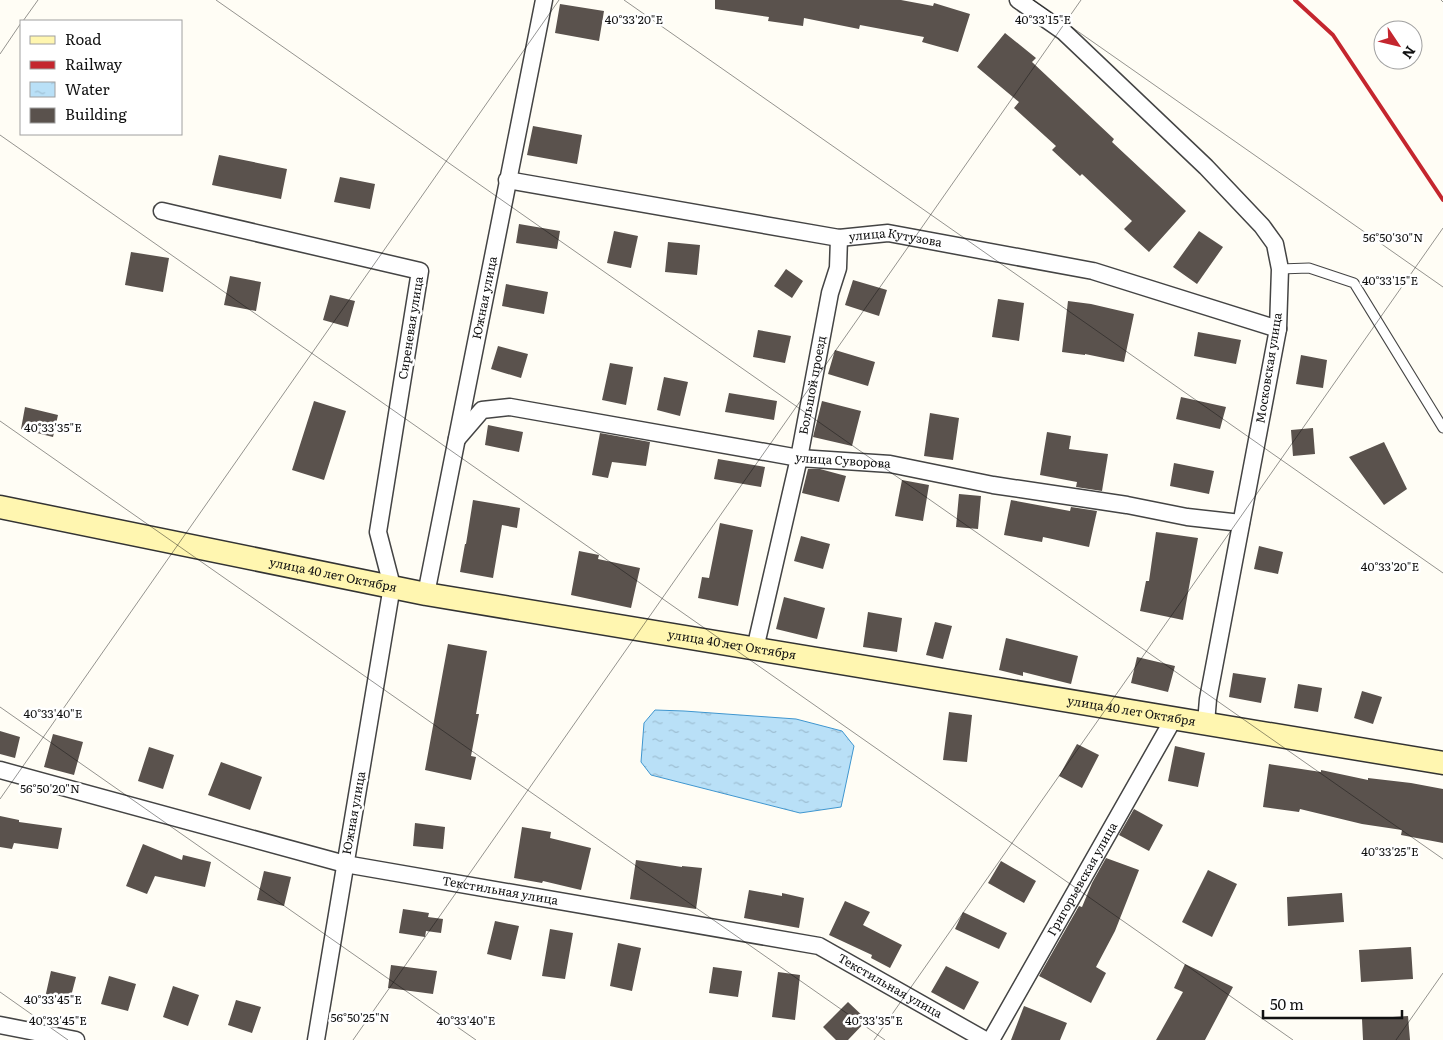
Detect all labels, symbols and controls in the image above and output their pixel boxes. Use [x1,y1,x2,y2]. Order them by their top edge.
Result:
text: 40°33'20"E [605,10,663,28]
text: 40°33'15"E [1015,10,1071,28]
legend [20,20,182,135]
north arrow [1373,20,1423,70]
text: Road [65,27,101,50]
text: N [1398,42,1421,64]
text: Railway [65,52,123,75]
text: Water [65,77,110,100]
text: Building [65,102,127,125]
street label: улица Кутузова [848,223,944,251]
text: 56°50'30"N [1363,228,1423,246]
street label: Южная улица [467,254,501,341]
text: 40°33'15"E [1362,271,1418,289]
street label: Сиреневая улица [393,274,427,381]
street label: Московская улица [1250,311,1286,425]
street label: Большой проезд [794,334,830,436]
text: 40°33'35"E [24,418,82,436]
street label: улица Суворова [794,448,892,472]
street label: улица 40 лет Октября [268,552,399,596]
text: 40°33'20"E [1361,557,1419,575]
street label: улица 40 лет Октября [667,624,798,663]
street label: улица 40 лет Октября [1066,691,1197,730]
text: 40°33'40"E [24,704,83,722]
street label: Южная улица [337,769,369,856]
text: 56°50'20"N [20,779,80,797]
street label: Григорьевская улица [1042,818,1121,939]
text: 40°33'25"E [1361,842,1419,860]
street label: Текстильная улица [441,871,560,909]
street label: Текстильная улица [835,948,946,1022]
scale bar [1263,988,1402,1020]
text: 40°33'45"E [24,990,82,1008]
text: 50 m [1270,992,1304,1015]
text: 56°50'25"N [330,1008,390,1026]
text: 40°33'45"E [29,1011,87,1029]
text: 40°33'40"E [437,1011,496,1029]
text: 40°33'35"E [845,1011,903,1029]

